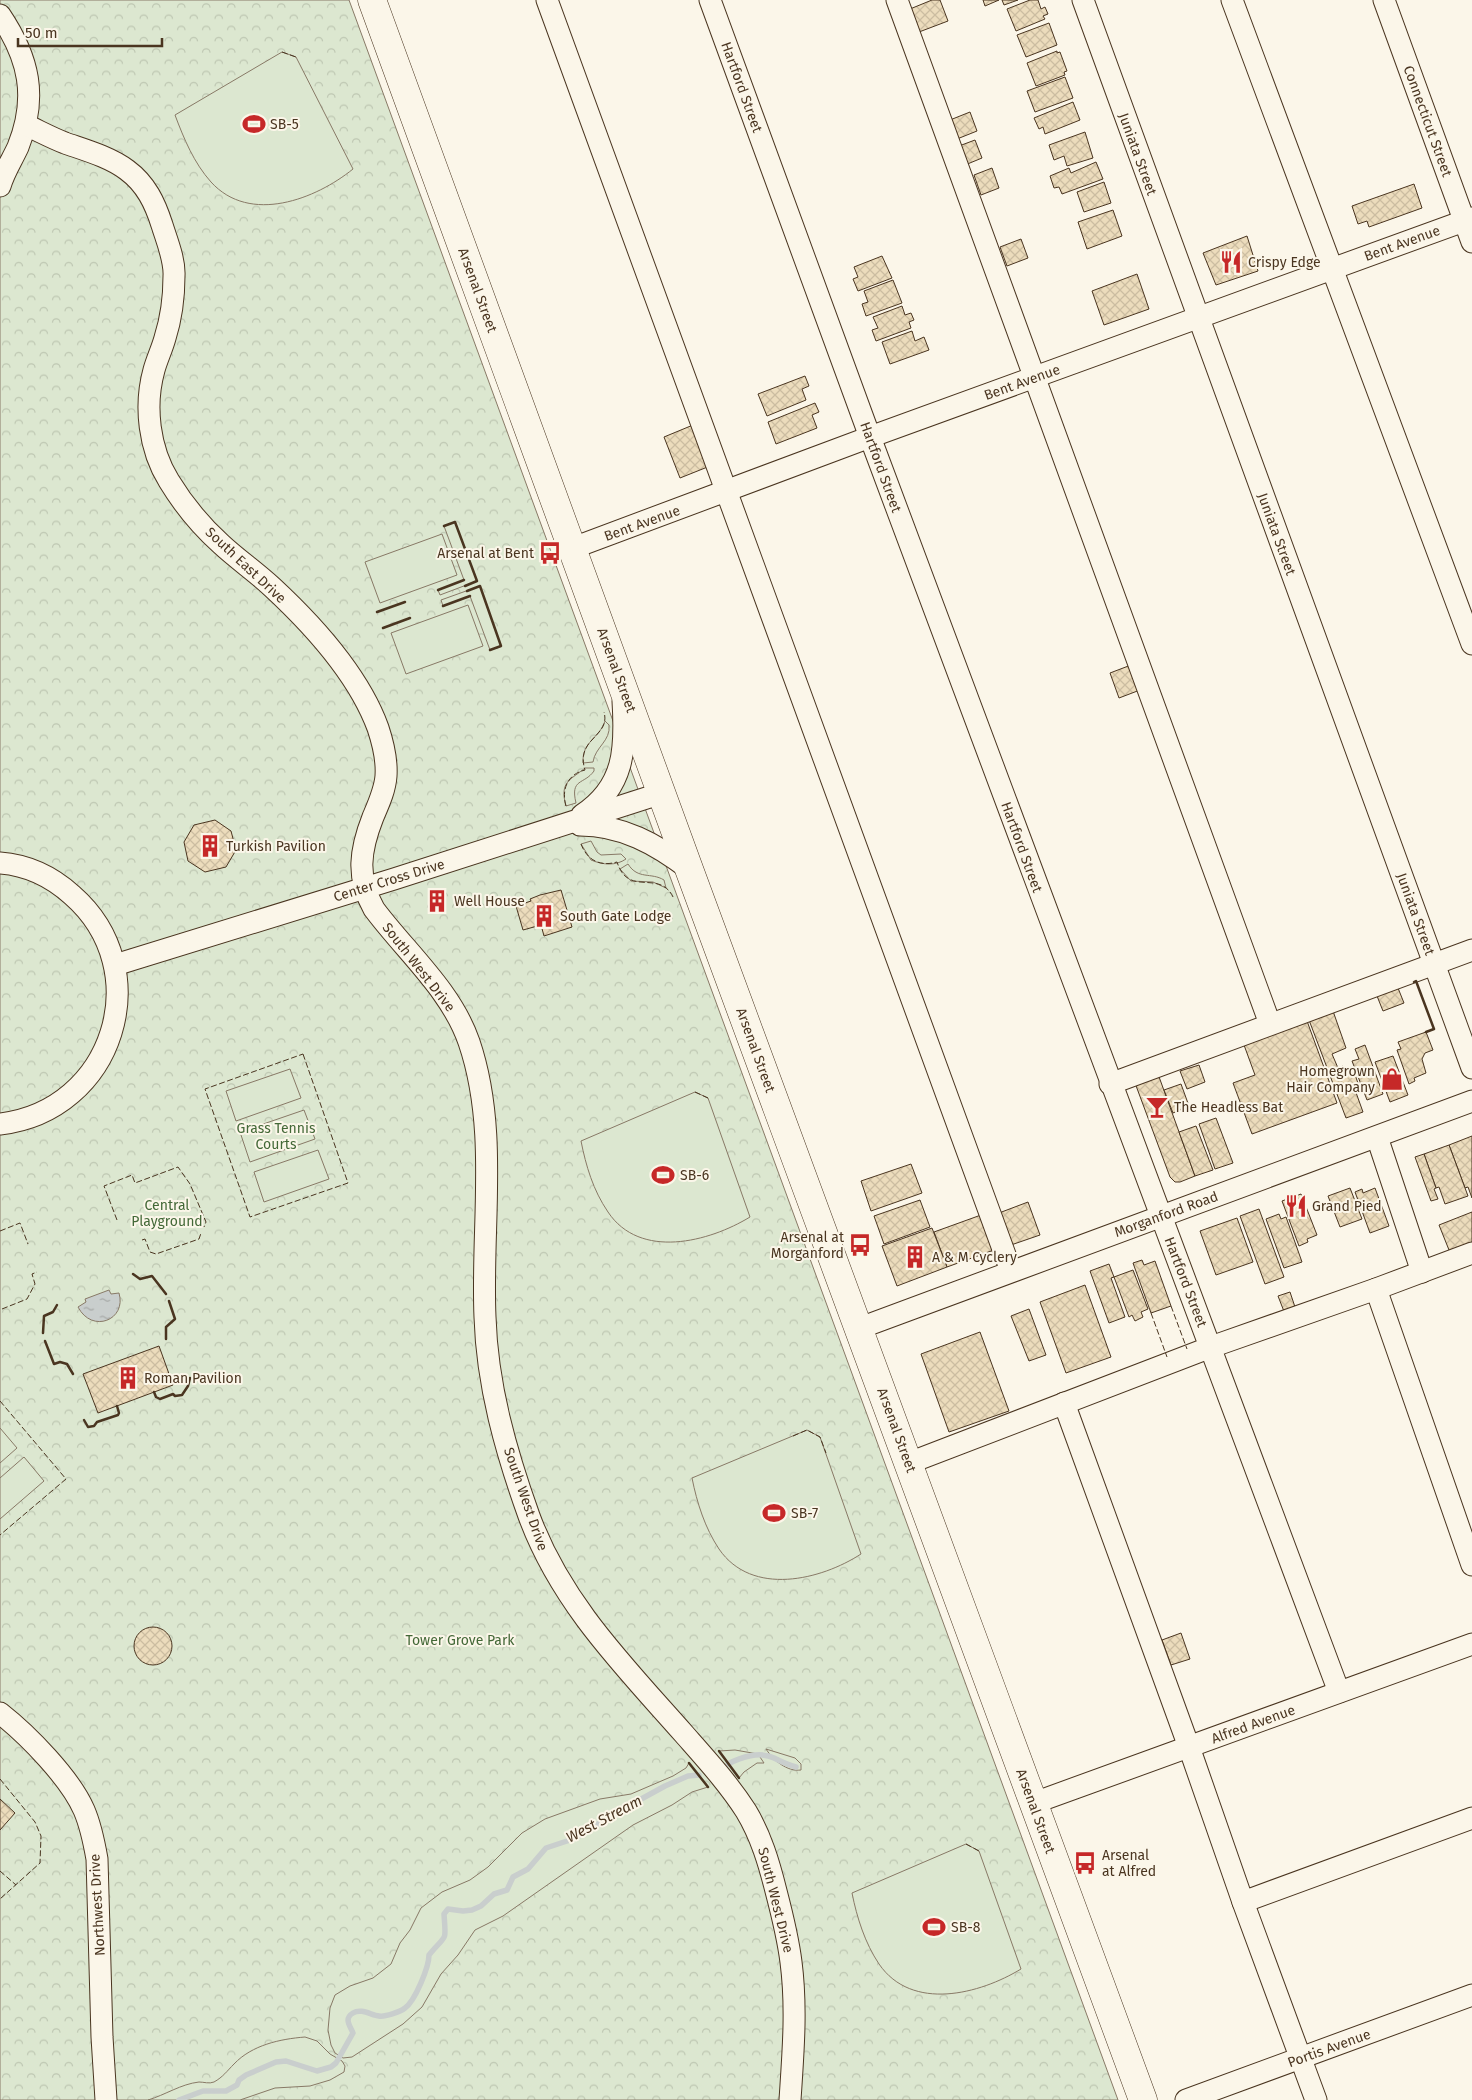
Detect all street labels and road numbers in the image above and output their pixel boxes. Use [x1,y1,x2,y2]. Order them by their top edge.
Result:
street label: Hartford Street [717,39,766,136]
street label: Connecticut Street [1400,63,1456,180]
street label: Juniata Street [1115,111,1161,199]
street label: Bent Avenue [1362,222,1442,265]
street label: Arsenal Street [454,246,501,336]
street label: Bent Avenue [982,361,1062,404]
street label: Hartford Street [856,419,905,516]
street label: Juniata Street [1254,491,1300,579]
street label: Bent Avenue [602,502,682,545]
street label: South East Drive [202,524,289,607]
street label: Arsenal Street [593,626,640,716]
street label: Hartford Street [997,799,1046,896]
street label: Center Cross Drive [332,856,447,905]
street label: Juniata Street [1393,871,1439,959]
street label: South West Drive [379,919,459,1015]
street label: Arsenal Street [732,1006,779,1096]
street label: Morganford Road [1112,1188,1220,1241]
street label: Hartford Street [1161,1235,1211,1331]
street label: Arsenal Street [873,1386,920,1476]
street label: South West Drive [500,1445,551,1553]
street label: Alfred Avenue [1209,1701,1297,1748]
street label: Arsenal Street [1012,1767,1059,1857]
street label: South West Drive [754,1846,797,1955]
street label: Northwest Drive [86,1853,109,1956]
street label: Portis Avenue [1285,2026,1373,2071]

